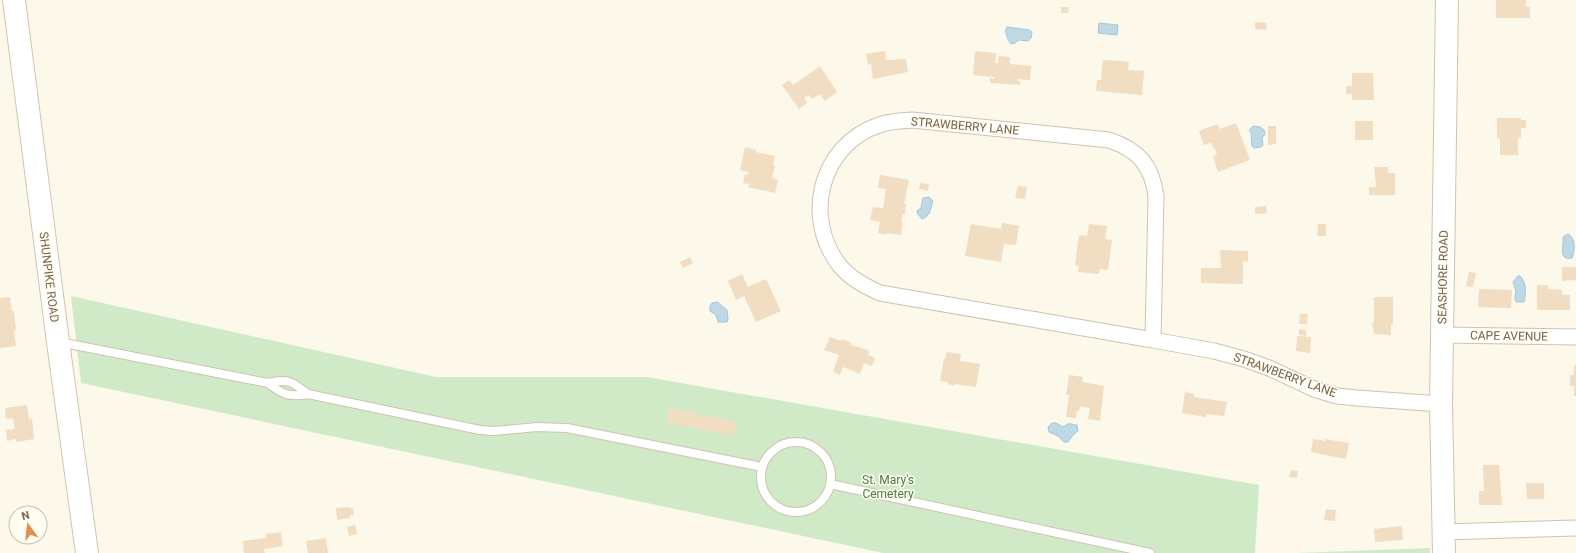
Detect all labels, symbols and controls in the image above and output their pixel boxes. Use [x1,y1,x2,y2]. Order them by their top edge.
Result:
street label: STRAWBERRY LANE [910,114,1020,138]
street label: SEASHORE ROAD [1435,230,1451,324]
street label: SHUNPIKE ROAD [36,231,62,323]
street label: CAPE AVENUE [1470,328,1548,344]
street label: STRAWBERRY LANE [1232,350,1339,400]
park label: St. Mary's Cemetery [862,473,914,501]
north arrow [8,505,48,545]
text: N [20,508,31,523]

